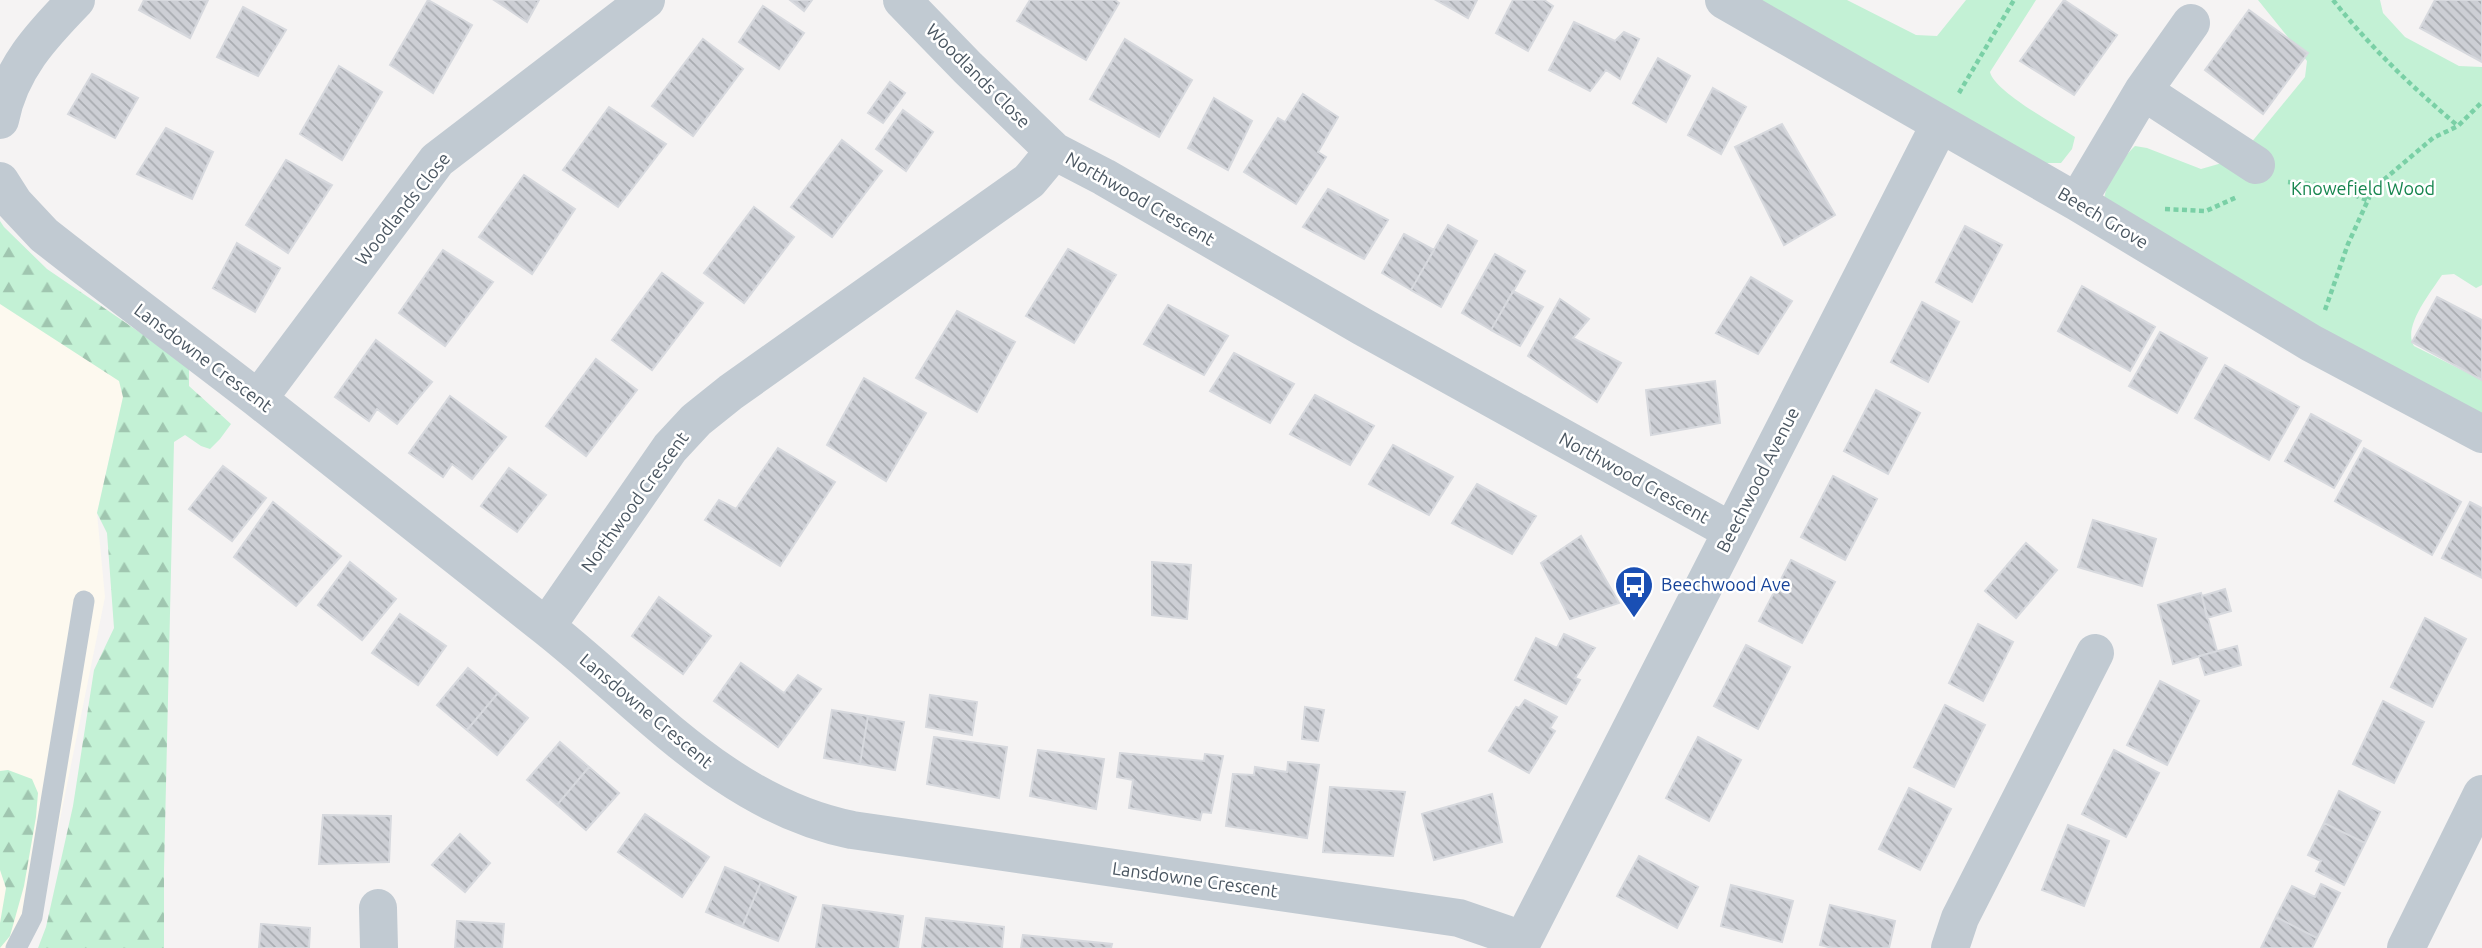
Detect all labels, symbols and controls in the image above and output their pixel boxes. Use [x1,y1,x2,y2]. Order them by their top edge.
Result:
street label: Woodlands Close [923,19,1035,131]
street label: Northwood Crescent [1063,147,1218,249]
street label: Woodlands Close [351,148,454,269]
park label: Knowefield Wood [2291,178,2435,198]
street label: Beech Grove [2055,182,2152,252]
street label: Lansdowne Crescent [131,299,276,415]
street label: Beechwood Avenue [1712,404,1802,555]
street label: Northwood Crescent [577,427,692,575]
street label: Northwood Crescent [1556,428,1713,527]
bus stop icon: Beechwood Ave [1613,564,1655,619]
place label: Beechwood Ave [1661,574,1791,594]
street label: Lansdowne Crescent [576,649,717,772]
street label: Lansdowne Crescent [1111,857,1279,901]

